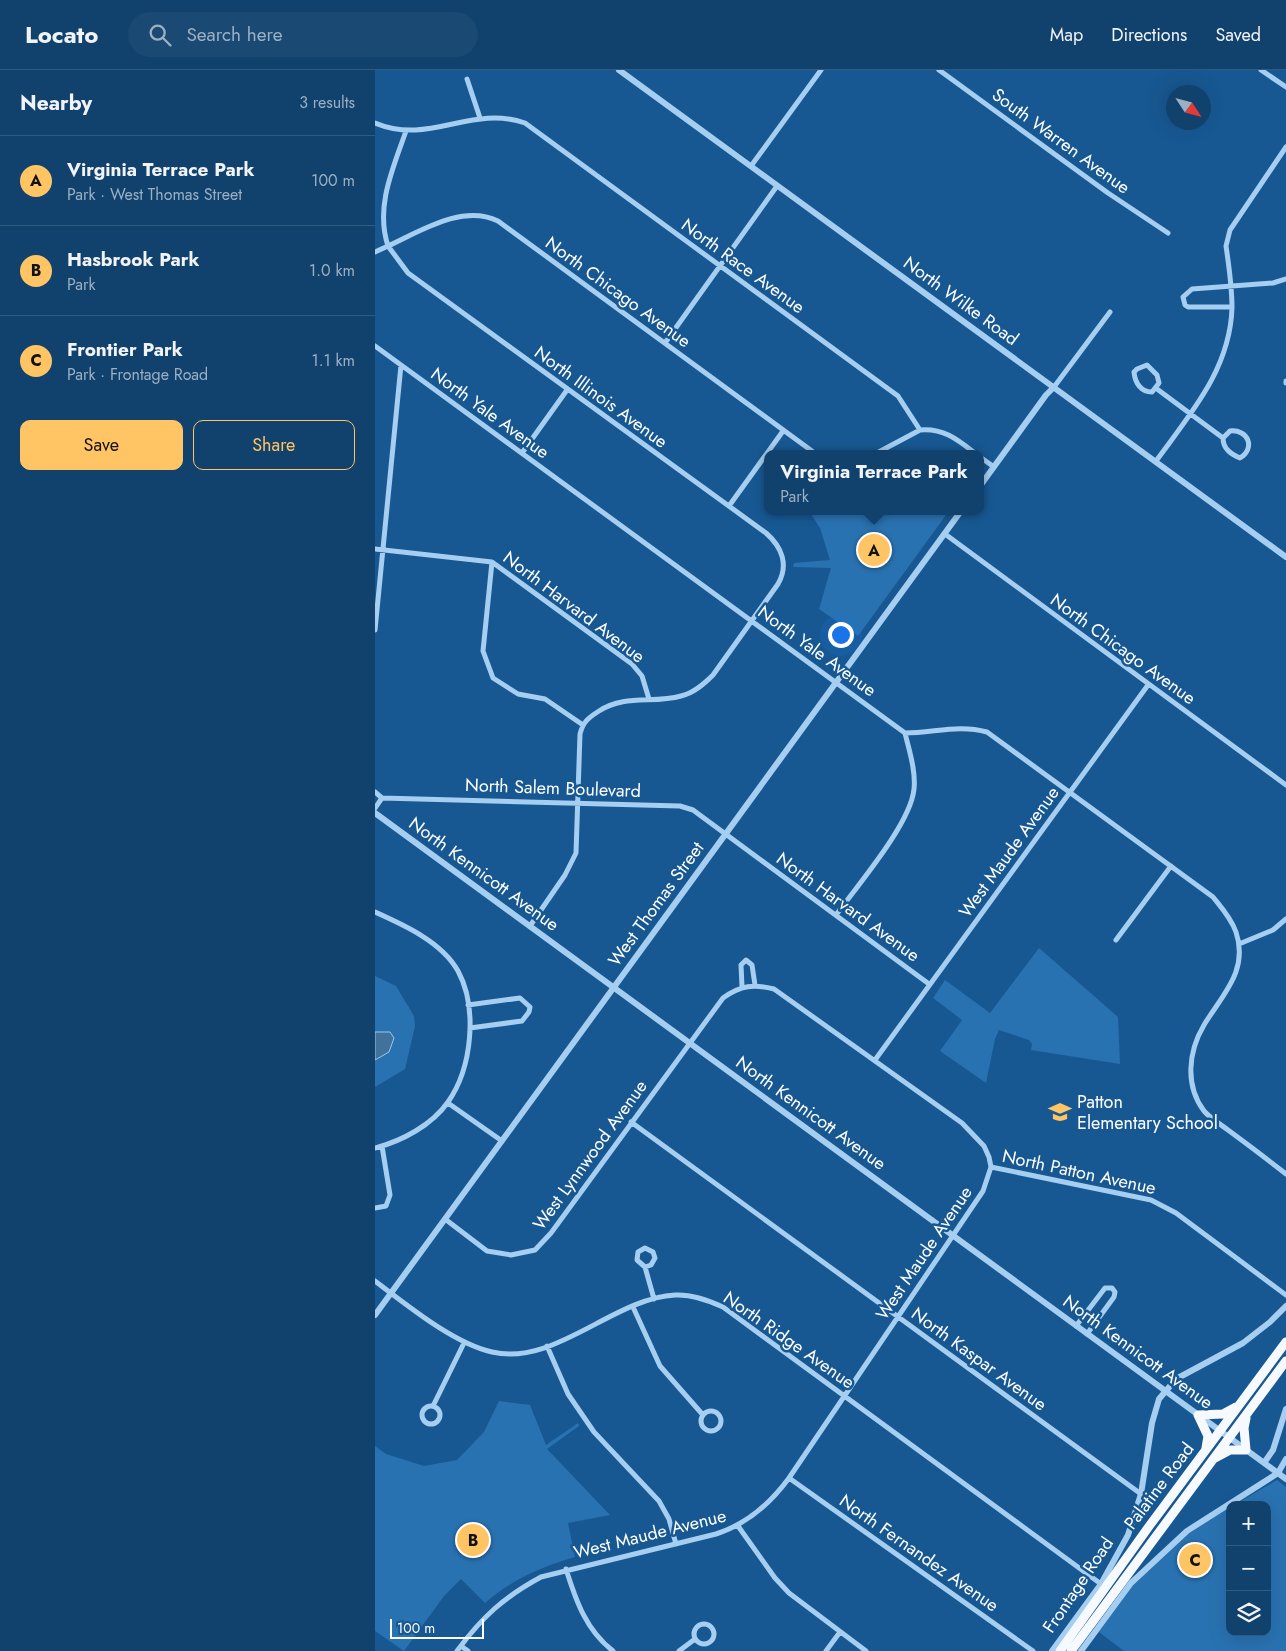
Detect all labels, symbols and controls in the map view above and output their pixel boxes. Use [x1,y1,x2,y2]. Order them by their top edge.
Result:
search box [128,12,478,57]
text: Locato [25,17,98,52]
icon: search [146,21,174,49]
text: Search here [186,21,283,48]
text: Map [1050,22,1083,48]
text: Directions [1111,22,1187,48]
text: Saved [1215,22,1261,48]
street label: South Warren Avenue [987,82,1135,200]
north arrow [1166,85,1211,130]
text: Nearby [20,88,92,118]
text: 3 results [299,91,355,114]
text: Virginia Terrace Park [67,156,254,183]
text: A [30,169,42,192]
text: 100 m [311,169,355,192]
text: Park · West Thomas Street [67,183,242,206]
street label: North Race Avenue [676,212,810,320]
street label: North Chicago Avenue [540,230,696,354]
text: Hasbrook Park [67,246,199,273]
street label: North Wilke Road [898,250,1024,352]
text: B [31,259,41,282]
text: 1.0 km [309,259,355,282]
text: Park [67,273,96,296]
text: Frontier Park [67,336,183,363]
street label: North Illinois Avenue [529,340,673,454]
text: C [30,349,42,372]
text: 1.1 km [311,349,355,372]
street label: North Yale Avenue [425,361,555,465]
text: Park · Frontage Road [67,363,208,386]
button: Save [20,420,183,470]
button: Share [193,420,355,470]
popup [764,450,984,515]
text: Virginia Terrace Park [780,458,968,485]
text: Park [780,485,809,508]
pin: A [858,531,890,569]
street label: North Harvard Avenue [498,545,650,669]
street label: North Chicago Avenue [1045,587,1201,711]
street label: North Yale Avenue [752,599,882,703]
your location [828,622,854,648]
street label: North Salem Boulevard [465,772,641,804]
street label: West Maude Avenue [953,781,1065,923]
street label: North Kennicott Avenue [403,811,565,937]
street label: West Thomas Street [602,836,711,972]
street label: North Harvard Avenue [771,846,925,968]
street label: North Kennicott Avenue [730,1050,892,1176]
street label: West Lynnwood Avenue [527,1075,653,1235]
place label: Patton Elementary School [1077,1089,1218,1136]
school or university icon: Patton Elementary School [1047,1099,1073,1125]
street label: North Patton Avenue [1000,1143,1158,1201]
street label: West Maude Avenue [870,1181,978,1325]
street label: North Ridge Avenue [718,1285,860,1395]
street label: North Kennicott Avenue [1057,1289,1219,1415]
street label: North Kaspar Avenue [906,1301,1052,1417]
street label: Palatine Road [1118,1437,1200,1535]
street label: North Fernandez Avenue [834,1488,1004,1618]
map controls [1226,1501,1271,1636]
button: + [1226,1501,1271,1546]
street label: West Maude Avenue [571,1502,729,1566]
pin: B [457,1521,489,1559]
street label: Frontage Road [1036,1532,1120,1638]
pin: C [1179,1541,1211,1579]
button: − [1226,1546,1271,1591]
button: layers [1226,1591,1271,1636]
scale bar [390,1616,484,1639]
text: 100 m [397,1618,435,1638]

